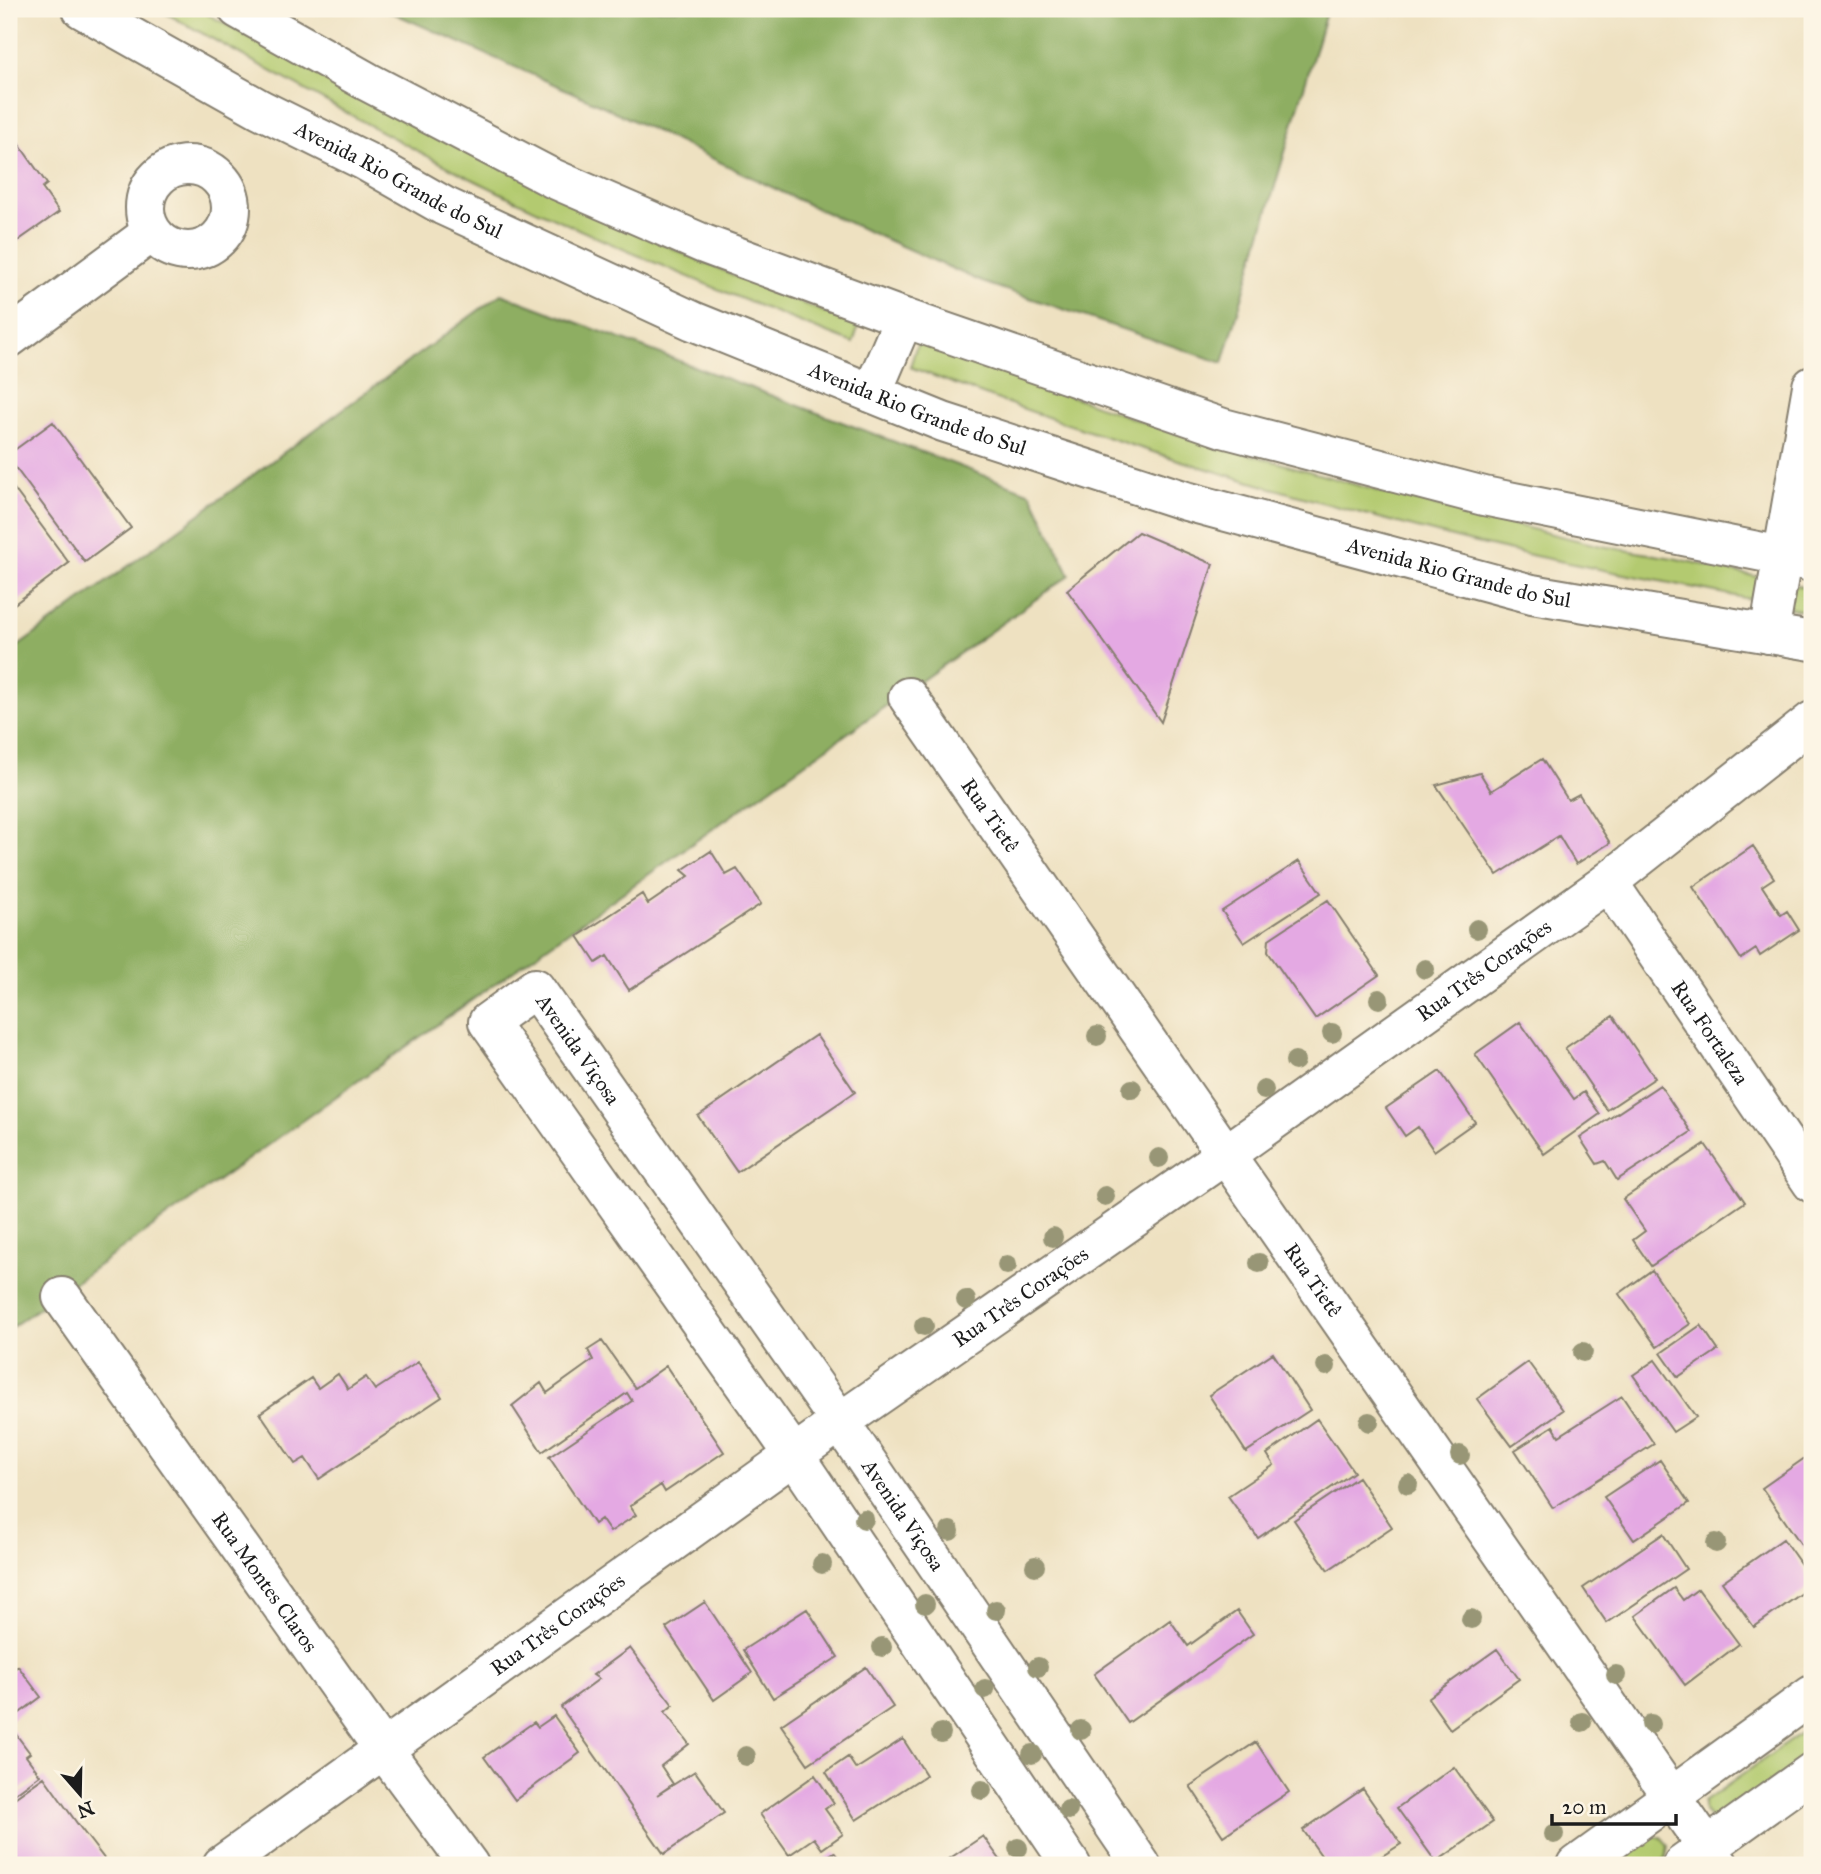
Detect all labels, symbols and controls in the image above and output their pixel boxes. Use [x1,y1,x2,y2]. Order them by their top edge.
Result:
street label: Avenida Rio Grande do Sul [290,115,507,244]
street label: Avenida Rio Grande do Sul [804,356,1030,461]
street label: Avenida Rio Grande do Sul [1343,532,1573,613]
street label: Rua Tietê [955,773,1025,857]
street label: Rua Três Corações [1412,913,1557,1027]
street label: Rua Fortaleza [1666,976,1755,1090]
street label: Avenida Viçosa [530,988,626,1110]
street label: Rua Tietê [1278,1238,1348,1322]
street label: Rua Três Corações [947,1241,1093,1353]
street label: Avenida Viçosa [856,1453,950,1576]
street label: Rua Montes Claros [206,1507,323,1658]
street label: Rua Três Corações [485,1567,630,1681]
north arrow [46,1758,116,1828]
scale bar [1552,1783,1676,1827]
text: 20 m [1562,1794,1607,1820]
text: N [74,1796,97,1823]

